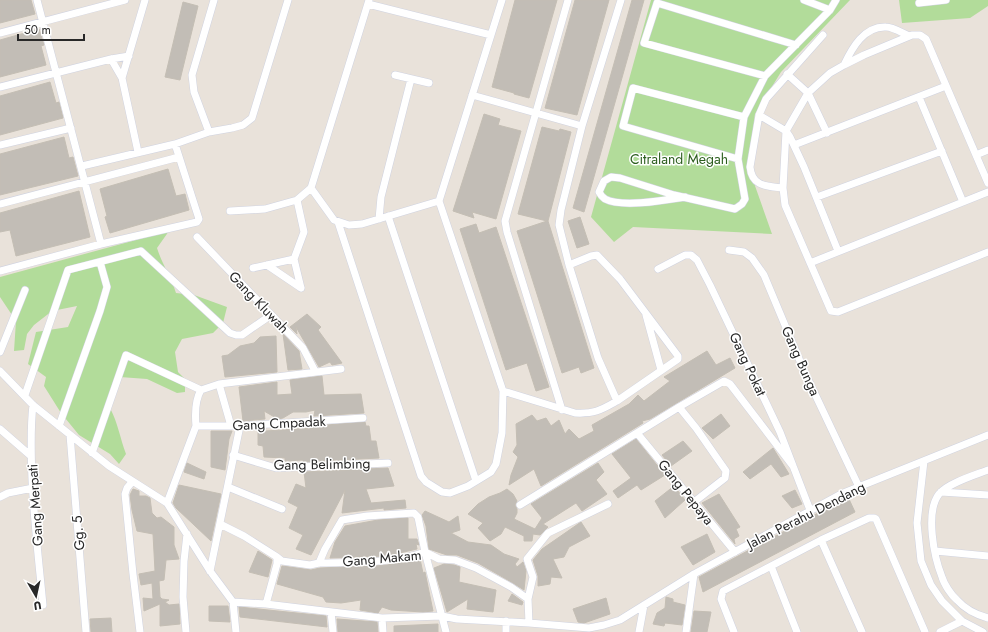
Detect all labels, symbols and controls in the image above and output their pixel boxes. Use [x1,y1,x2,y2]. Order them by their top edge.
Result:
scale bar [18,16,84,42]
text: 50 m [24,21,51,39]
park label: Citraland Megah [630,149,728,169]
street label: Gang Kluwah [224,267,294,337]
street label: Gang Bunga [777,323,825,399]
street label: Gang Pokat [725,329,772,400]
street label: Gang Cmpadak [232,411,327,435]
street label: Gang Belimbing [273,453,371,475]
street label: Gang Pepaya [653,455,719,529]
street label: Gang Merpati [22,463,48,547]
street label: Jalan Perahu Dendang [741,476,869,554]
street label: Gg. 5 [66,515,89,551]
street label: Gang Makam [342,545,422,571]
north arrow [16,576,56,616]
text: U [33,597,43,614]

